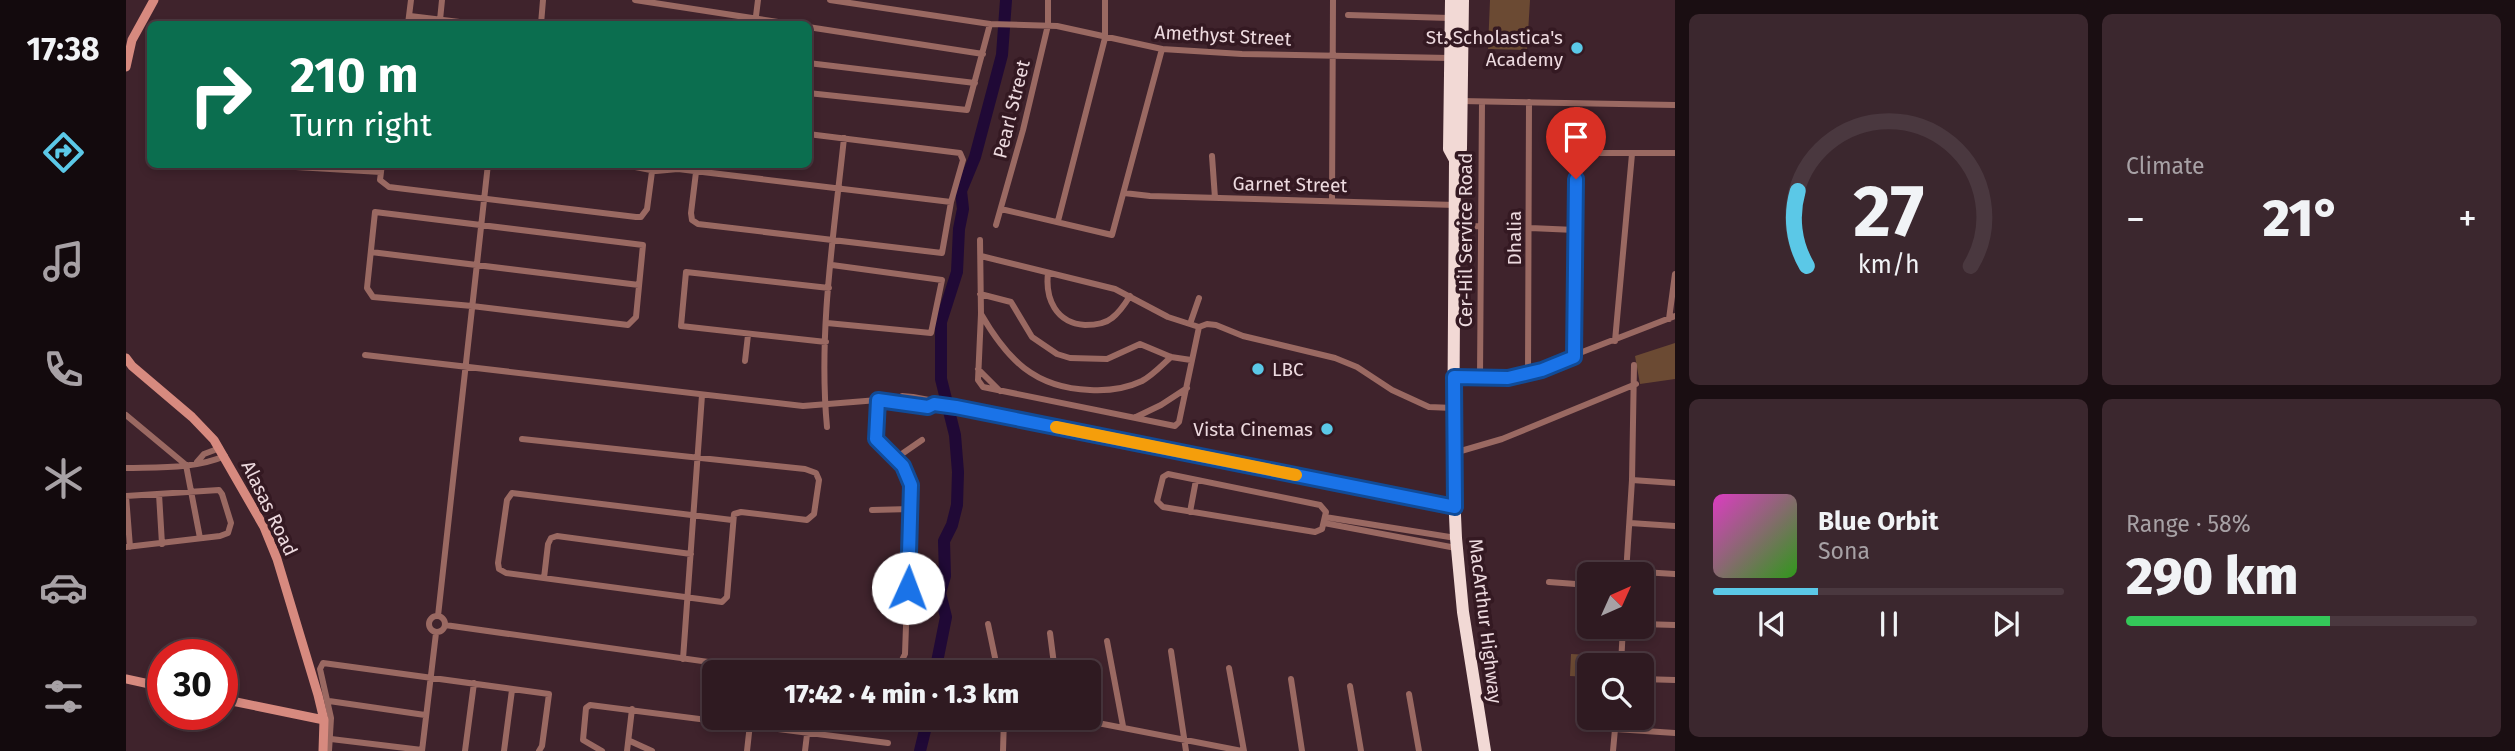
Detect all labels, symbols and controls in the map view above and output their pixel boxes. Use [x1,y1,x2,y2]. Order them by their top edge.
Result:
street label: Amethyst Street [1154,20,1292,51]
place label: St. Scholastica's Academy [1426,26,1564,71]
text: 17:38 [26,30,100,68]
marker: St. Scholastica's Academy [1569,40,1585,56]
text: 210 m [290,46,419,105]
icon: right [175,49,266,140]
street label: Pearl Street [988,57,1035,161]
text: Turn right [290,106,432,144]
pin [1546,107,1606,179]
icon: arrive [1557,118,1595,156]
icon: directions [39,128,88,177]
text: Climate [2126,152,2205,180]
street label: Cer-Hil Service Road [1454,153,1477,327]
text: 27 [1853,168,1924,255]
street label: Garnet Street [1233,172,1348,197]
text: 21° [2263,187,2340,250]
text: − [2126,196,2145,242]
text: + [2458,196,2477,242]
street label: Dhalia [1503,211,1526,265]
icon: music [39,237,88,286]
text: km/h [1858,249,1919,279]
icon: phone [39,345,88,394]
place label: LBC [1272,358,1304,381]
marker: LBC [1250,361,1266,377]
place label: Vista Cinemas [1193,418,1313,441]
marker: Vista Cinemas [1319,421,1335,437]
icon: climate [39,454,88,503]
street label: Alasas Road [237,457,302,560]
text: Blue Orbit [1818,506,1938,537]
text: Range · 58% [2126,510,2251,538]
street label: MacArthur Highway [1464,537,1507,705]
text: Sona [1818,537,1870,565]
text: 290 km [2126,545,2298,608]
position arrow [871,551,945,625]
north arrow [1577,562,1654,639]
map controls [1577,562,1654,730]
icon: car [39,563,88,612]
icon: previous [1753,605,1791,643]
icon: pause [1870,605,1908,643]
icon: next [1987,605,2025,643]
speed limit sign: 30 [147,639,238,730]
button: search [1577,653,1654,730]
icon: filters [39,672,88,721]
text: 17:42 · 4 min · 1.3 km [784,679,1019,710]

